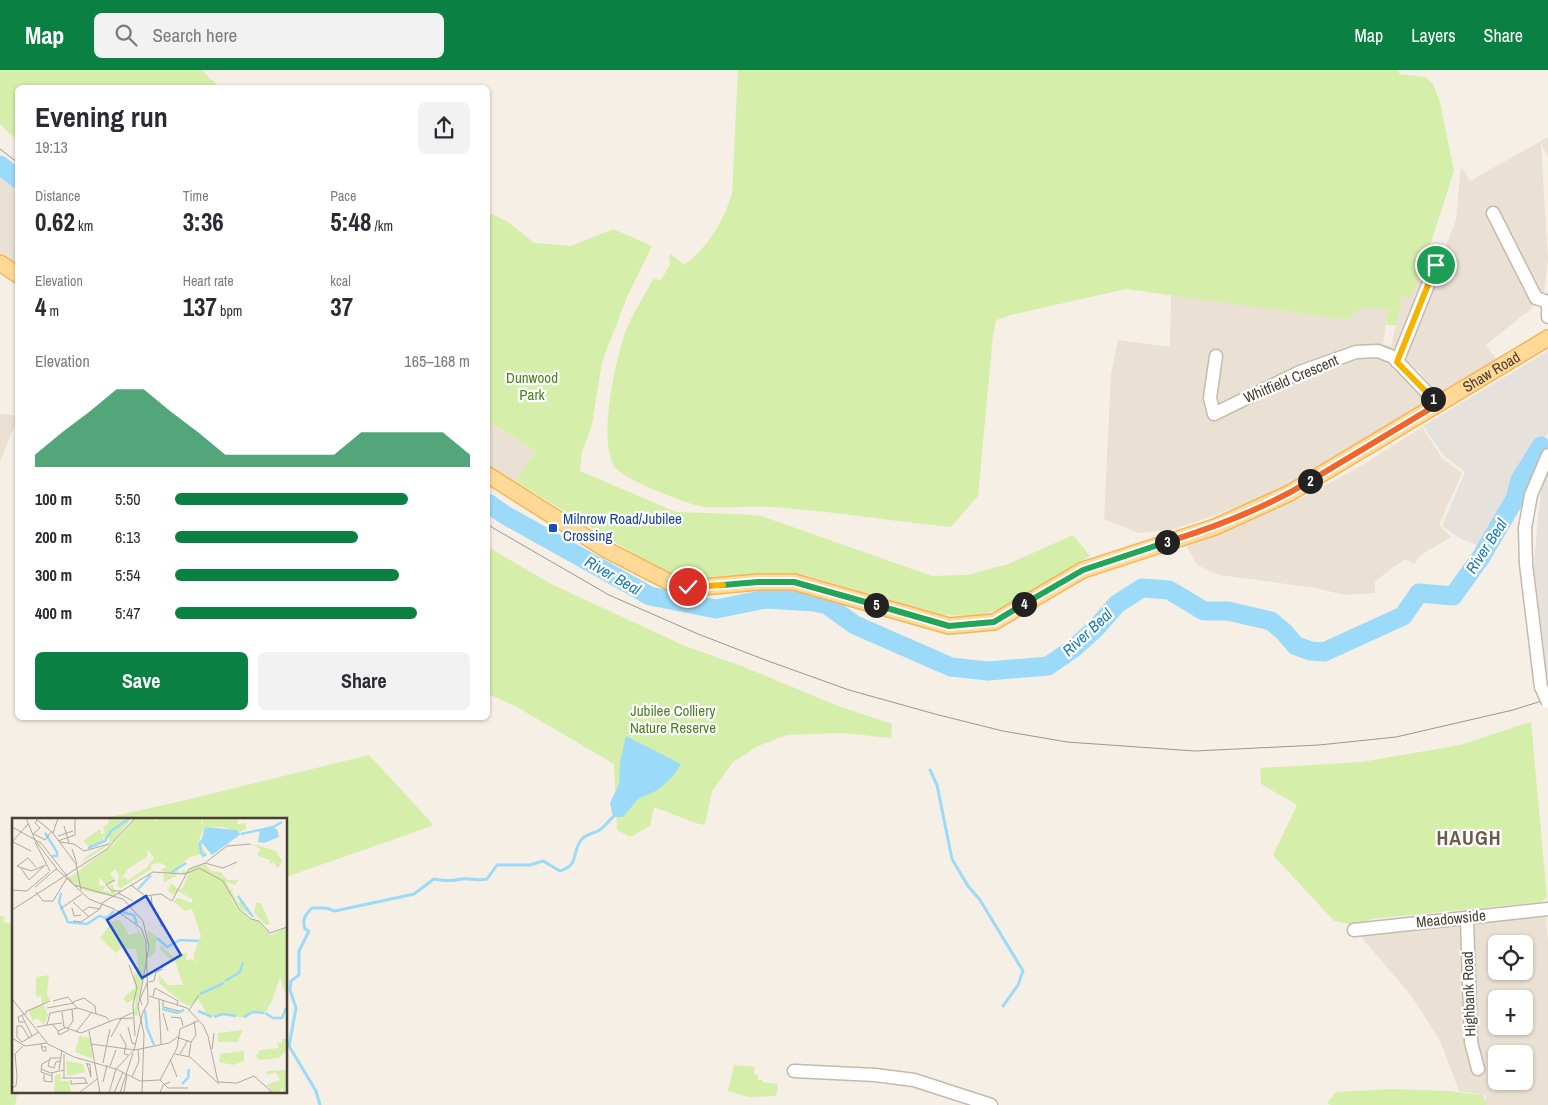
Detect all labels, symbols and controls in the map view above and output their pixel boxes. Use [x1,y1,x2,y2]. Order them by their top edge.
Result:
search box [94,13,444,58]
text: Map [25,19,64,51]
icon: search [112,21,140,49]
text: Search here [152,22,237,48]
text: Map [1355,23,1383,48]
text: Layers [1411,23,1456,48]
text: Share [1484,23,1523,48]
text: Evening run [35,98,168,136]
button: share [418,102,470,154]
text: 19:13 [35,136,68,158]
text: Distance [35,187,80,205]
text: Time [183,187,209,205]
text: Pace [330,187,357,205]
text: 0.62 [35,205,75,239]
text: 3:36 [183,205,224,239]
text: 5:48 [330,205,371,239]
text: km [75,217,93,235]
text: /km [371,217,393,235]
pin [1415,244,1457,286]
icon: arrive [1422,251,1450,279]
text: Elevation [35,272,83,290]
text: Heart rate [183,272,234,290]
text: kcal [330,272,351,290]
text: 4 [35,290,46,324]
text: 137 [183,290,217,324]
text: 37 [330,290,353,324]
text: m [46,302,59,320]
text: bpm [217,302,242,320]
street label: Shaw Road [1459,346,1524,397]
street label: Whitfield Crescent [1240,349,1342,408]
text: Elevation [35,350,90,372]
text: 165–168 m [404,350,470,372]
park label: Dunwood Park [506,367,558,405]
pin: 1 [1420,386,1446,412]
text: 1 [1430,390,1437,408]
pin: 2 [1298,468,1322,494]
text: 2 [1307,472,1314,490]
text: 100 m [35,488,72,510]
text: 5:50 [115,488,141,510]
place label: Milnrow Road/Jubilee Crossing [563,508,682,546]
water label: River Beal [1460,513,1512,578]
marker: Milnrow Road/Jubilee Crossing [547,522,559,534]
text: 200 m [35,526,72,548]
text: 6:13 [115,526,141,548]
pin: 3 [1154,530,1180,554]
text: 3 [1164,533,1171,551]
water label: River Beal [581,550,646,600]
text: 300 m [35,564,72,586]
text: 5:54 [115,564,141,586]
pin [667,566,709,608]
icon: check [674,573,702,601]
pin: 5 [864,592,888,618]
pin: 4 [1012,592,1036,616]
text: 4 [1021,595,1028,613]
text: 5 [873,596,880,614]
text: 400 m [35,602,72,624]
text: 5:47 [115,602,141,624]
water label: River Beal [1057,602,1118,661]
button: Save [35,652,248,710]
button: Share [258,652,470,710]
park label: Jubilee Colliery Nature Reserve [630,700,716,738]
inset map [12,818,288,1092]
district label: HAUGH [1436,824,1502,851]
street label: Meadowside [1415,904,1487,933]
map controls [1488,935,1533,1090]
button: locate [1488,935,1533,980]
street label: Highbank Road [1457,951,1480,1037]
button: + [1488,990,1533,1035]
button: − [1488,1045,1533,1090]

